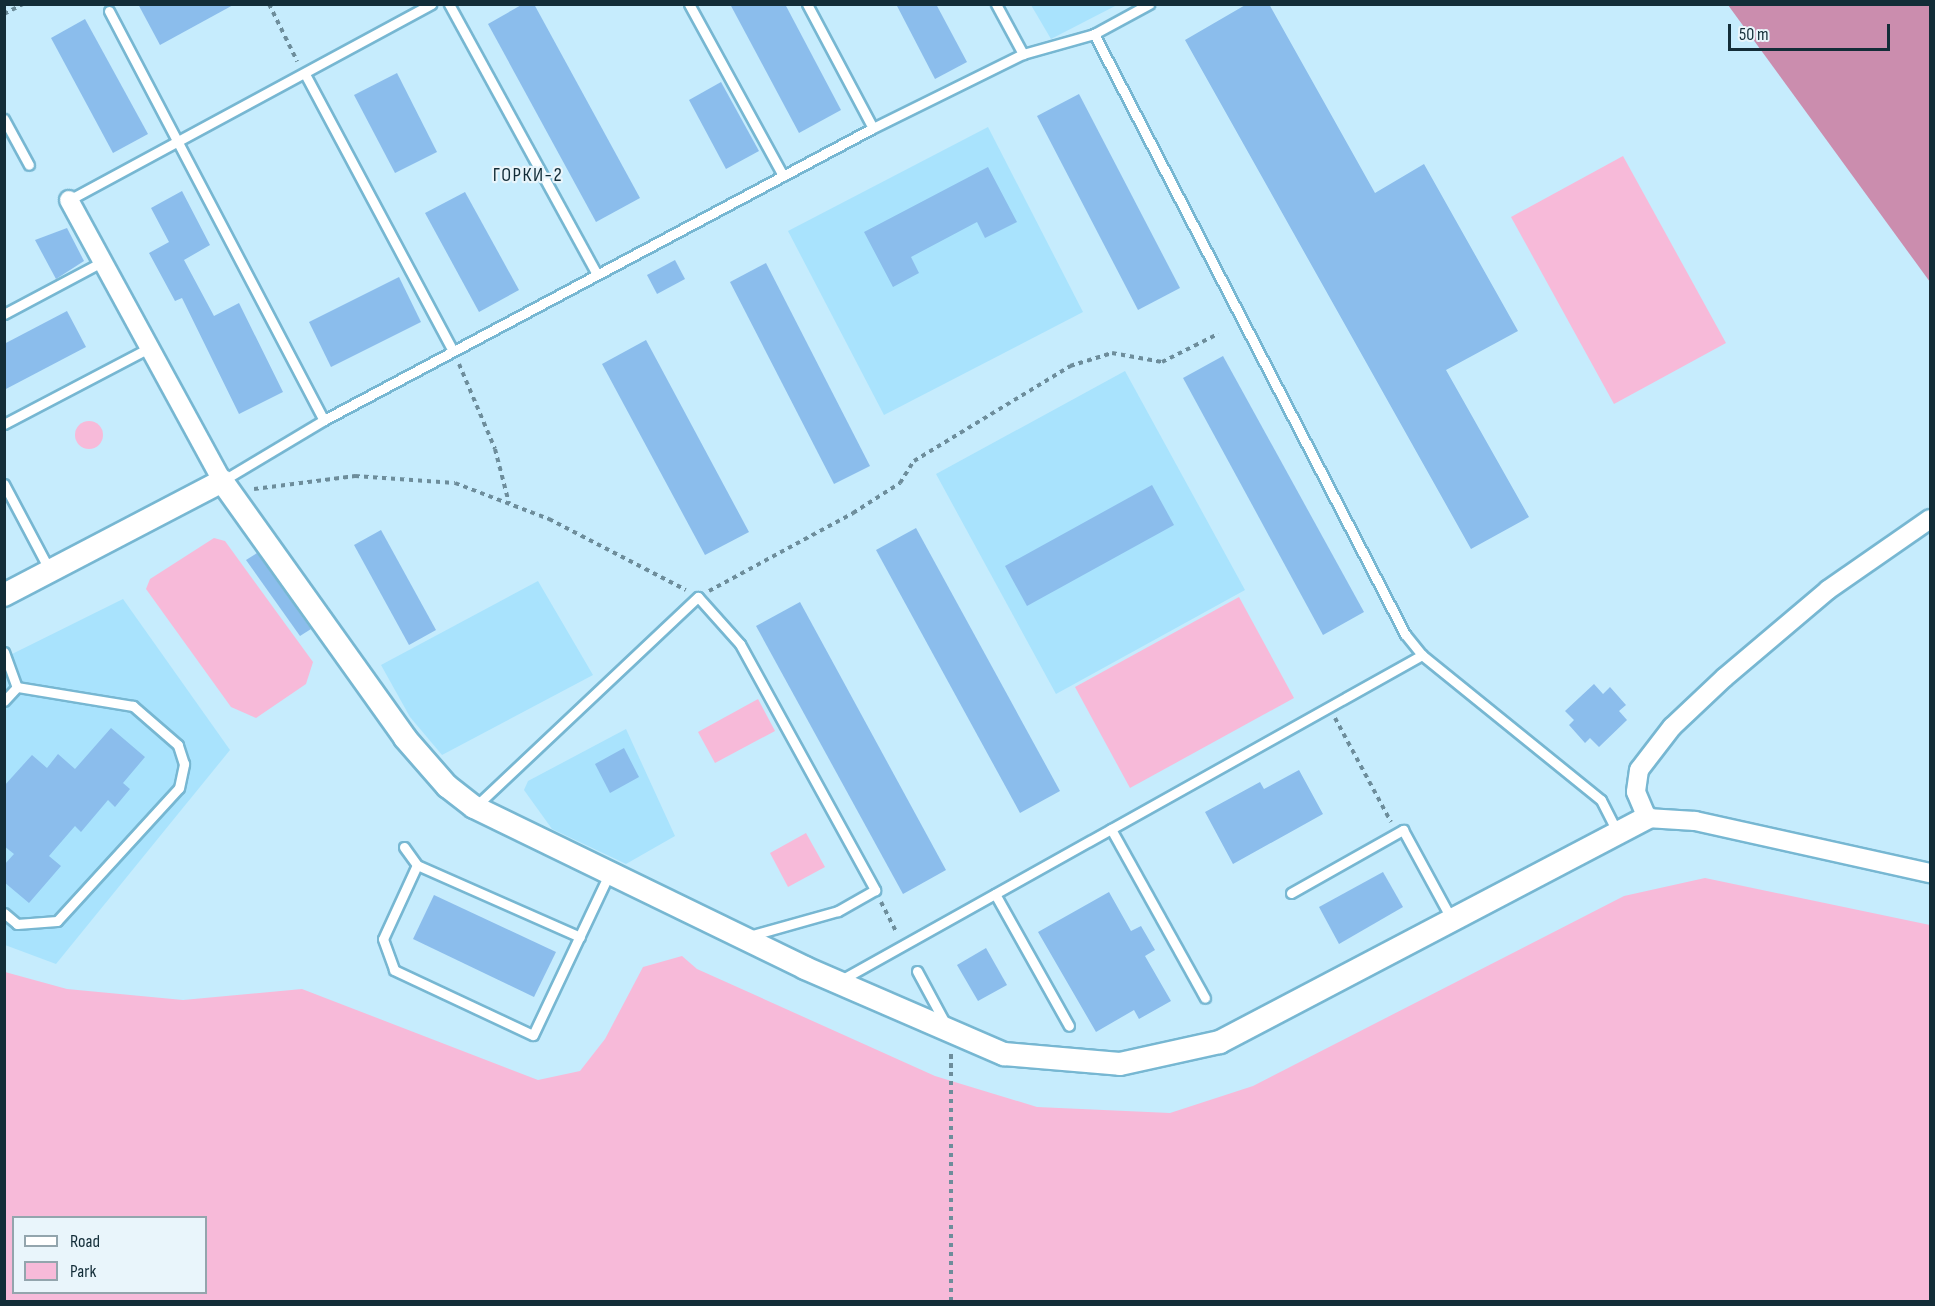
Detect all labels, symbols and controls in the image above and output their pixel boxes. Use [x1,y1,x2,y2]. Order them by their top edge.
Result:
scale bar [1731,12,1893,50]
text: 50 m [1739,24,1769,45]
district label: ГОРКИ-2 [493,163,563,187]
legend [12,1216,207,1294]
text: Road [70,1231,100,1252]
text: Park [70,1261,96,1282]

